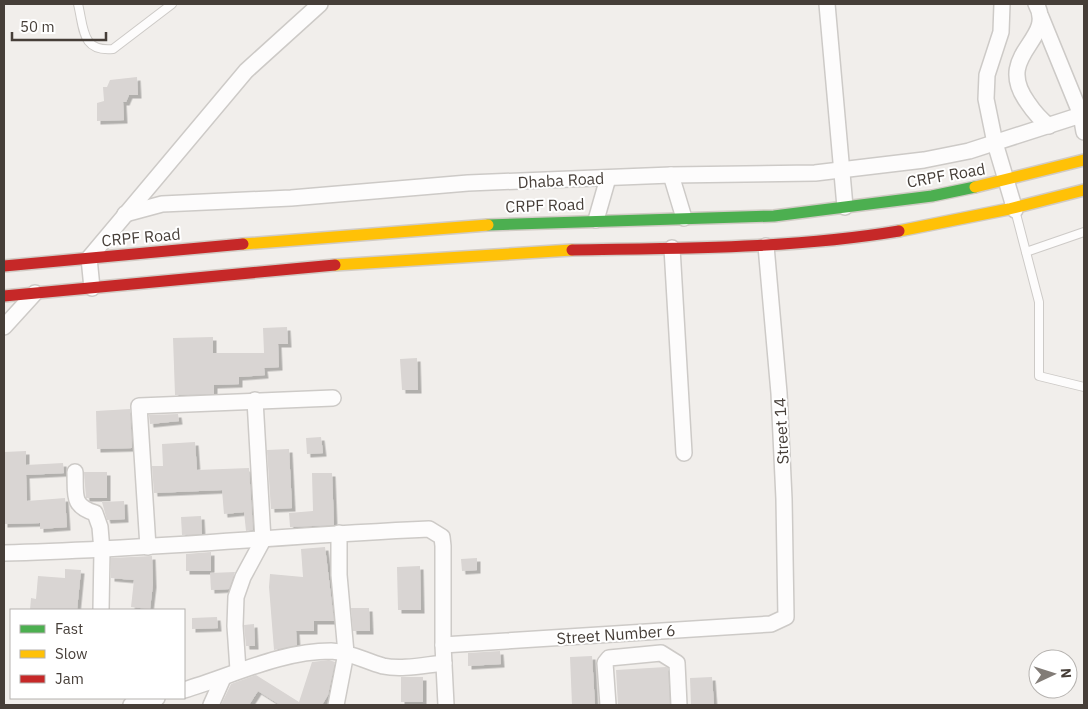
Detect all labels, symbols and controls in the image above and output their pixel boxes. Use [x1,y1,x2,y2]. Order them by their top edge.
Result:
scale bar [12,10,106,42]
text: 50 m [20,17,55,36]
street label: CRPF Road [905,158,987,192]
street label: Dhaba Road [517,168,605,192]
street label: CRPF Road [505,194,585,216]
street label: CRPF Road [101,224,181,250]
street label: Street 14 [769,397,793,465]
legend [10,609,185,699]
text: Fast [55,619,83,638]
street label: Street Number 6 [556,620,676,648]
text: Slow [55,644,88,663]
north arrow [1028,649,1078,699]
text: N [1057,667,1075,679]
text: Jam [55,669,84,688]

